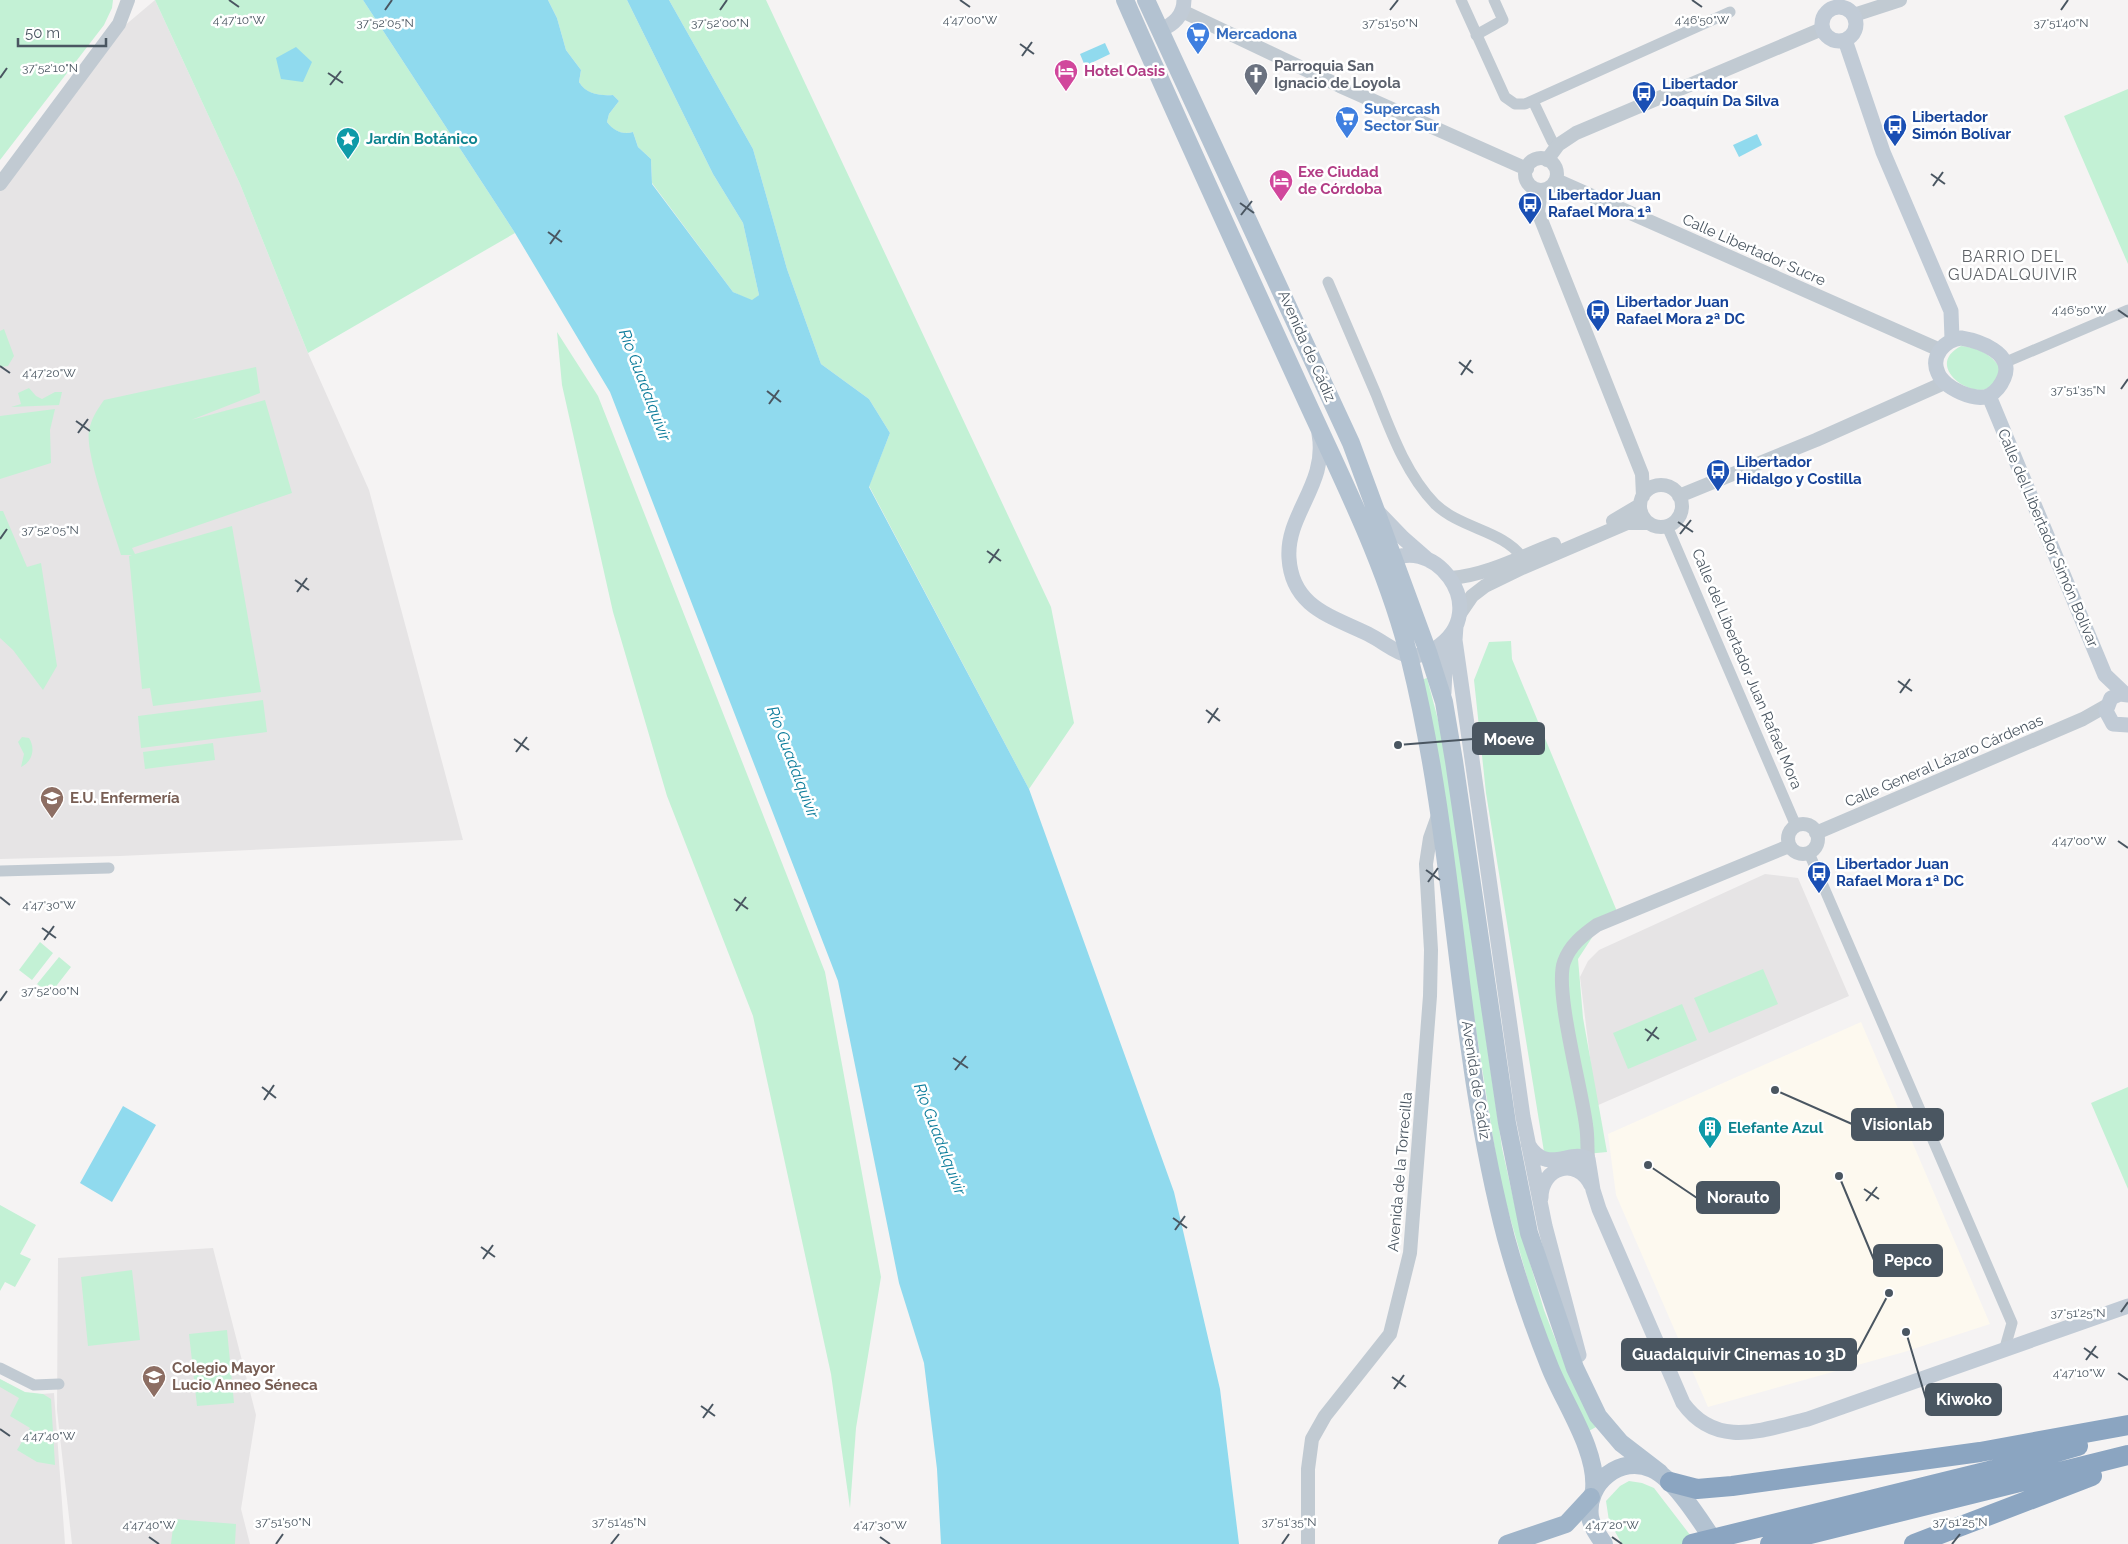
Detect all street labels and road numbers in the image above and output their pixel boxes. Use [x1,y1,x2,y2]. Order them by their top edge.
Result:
street label: Calle Libertador Sucre [1680,210,1829,290]
street label: Avenida de Cádiz [1274,288,1340,404]
street label: Calle del Libertador Simón Bolivar [1994,426,2103,651]
street label: Calle del Libertador Juan Rafael Mora [1688,546,1806,792]
street label: Calle General Lázaro Cárdenas [1842,711,2046,811]
street label: Avenida de Cádiz [1458,1019,1494,1141]
street label: Avenida de la Torrecilla [1384,1091,1416,1253]

